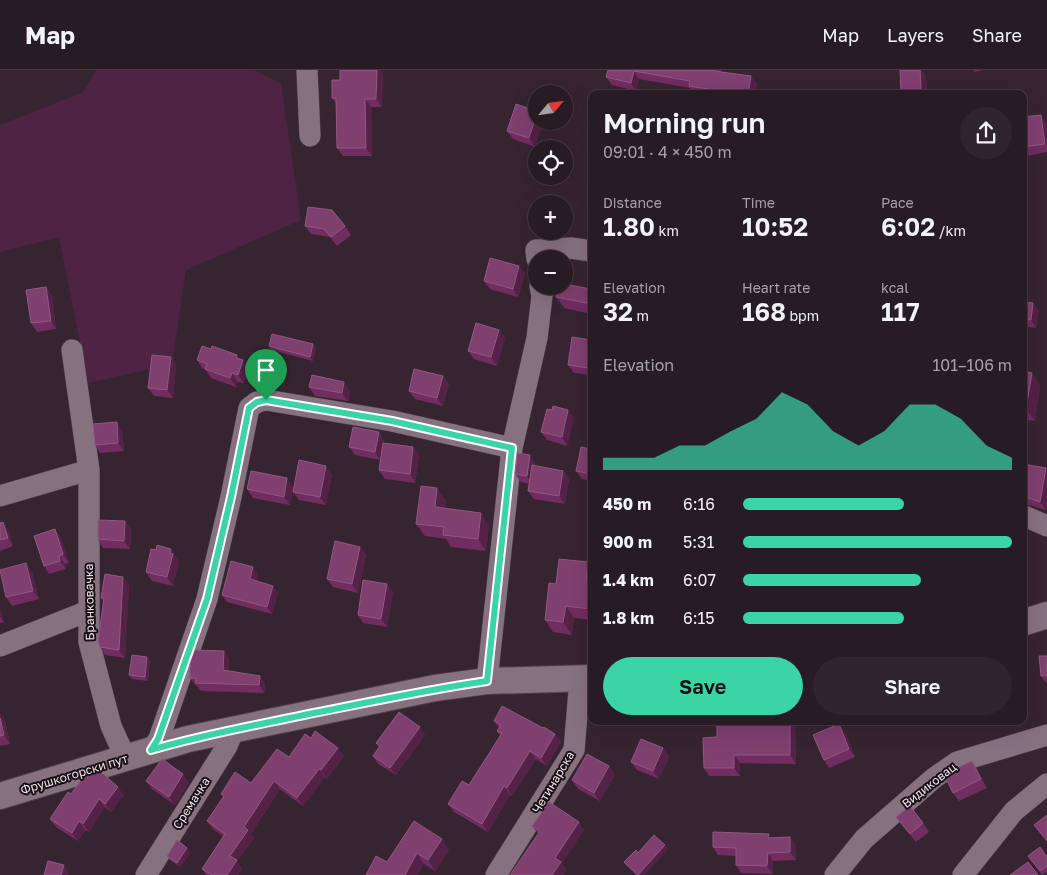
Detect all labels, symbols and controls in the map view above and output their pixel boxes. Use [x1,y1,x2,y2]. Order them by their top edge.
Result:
text: Map [25,20,75,49]
text: Map [822,24,859,46]
text: Layers [887,24,944,46]
text: Share [972,24,1022,46]
north arrow [528,85,572,130]
map controls [528,85,573,295]
text: Morning run [603,106,766,139]
button: share [960,107,1012,159]
button: locate [528,140,573,185]
text: 09:01 · 4 × 450 m [603,142,732,162]
text: Distance [603,194,662,211]
text: Time [742,194,775,211]
text: Pace [881,194,914,211]
button: + [528,195,573,240]
text: 1.80 [603,211,655,242]
text: 10:52 [742,211,808,242]
text: 6:02 [881,211,935,242]
text: km [655,222,679,239]
text: /km [935,222,966,239]
button: − [528,250,573,295]
text: Elevation [603,279,665,296]
text: Heart rate [742,279,810,296]
text: kcal [881,279,909,296]
text: 32 [603,296,633,327]
text: 168 [742,296,786,327]
text: 117 [881,296,920,327]
text: m [633,307,649,324]
text: bpm [786,307,819,324]
pin [245,349,287,400]
text: Elevation [603,355,674,375]
text: 101–106 m [933,355,1012,375]
icon: arrive [252,356,280,384]
text: 450 m [603,494,651,514]
text: 6:16 [683,494,715,514]
text: 900 m [603,532,652,552]
text: 5:31 [683,532,714,552]
street label: Бранковачка [81,563,97,641]
text: 1.4 km [603,570,654,590]
text: 6:07 [683,570,716,590]
text: 1.8 km [603,608,654,628]
text: 6:15 [683,608,715,628]
button: Save [603,657,803,715]
button: Share [813,657,1012,715]
street label: Четинарска [529,748,577,816]
street label: Фрушкогорски пут [18,750,130,797]
street label: Видиковац [899,759,960,811]
street label: Сремачка [169,774,213,832]

